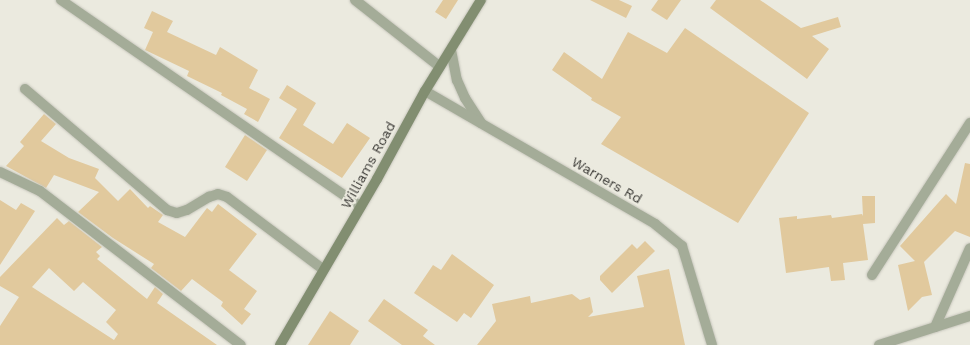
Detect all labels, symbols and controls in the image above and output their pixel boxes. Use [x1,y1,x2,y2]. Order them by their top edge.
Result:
street label: Williams Road [337,118,399,212]
street label: Warners Rd [569,153,645,207]

